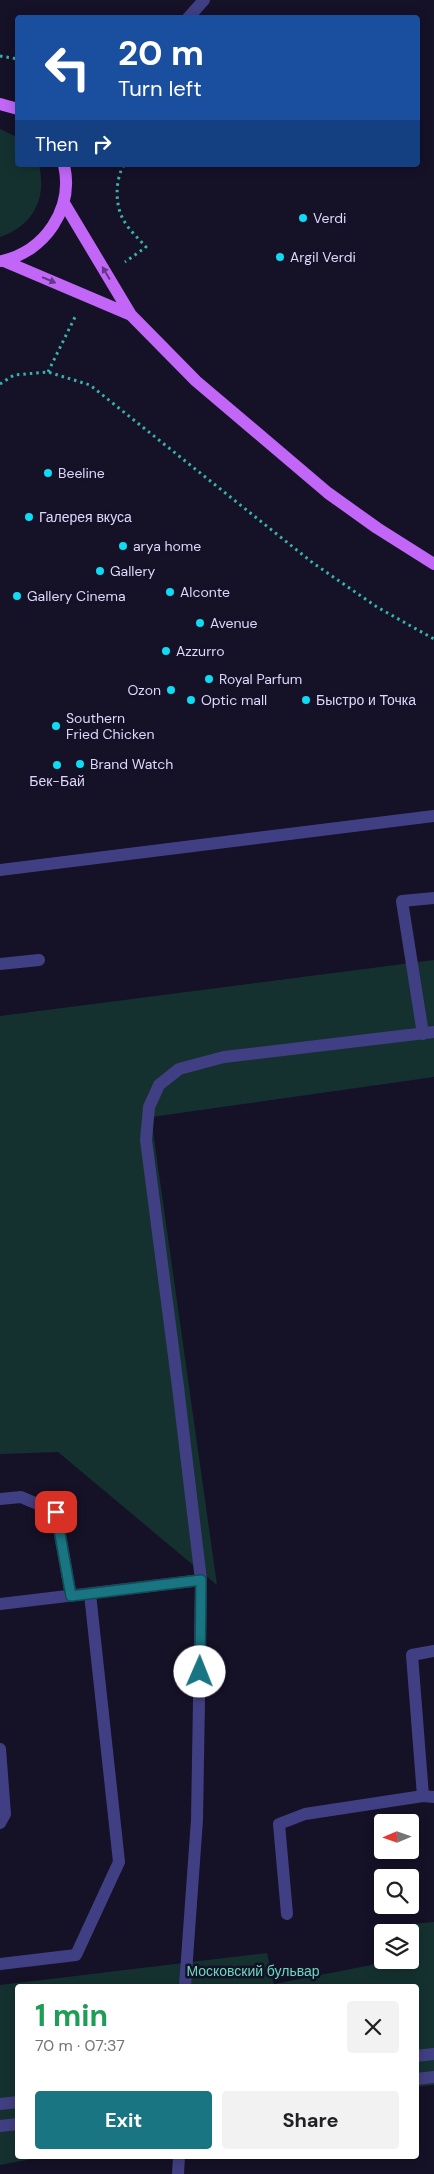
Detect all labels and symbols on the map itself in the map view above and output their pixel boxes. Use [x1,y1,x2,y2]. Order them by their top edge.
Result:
place label: Verdi [313,209,346,227]
marker: Verdi [297,212,309,224]
place label: Argil Verdi [290,248,356,266]
marker: Argil Verdi [274,251,286,263]
one-way arrow [101,266,110,279]
one-way arrow [42,276,56,284]
place label: Beeline [58,464,105,482]
marker: Beeline [42,467,54,479]
place label: Галерея вкуса [39,508,132,526]
marker: Галерея вкуса [23,511,35,523]
place label: arya home [133,537,201,555]
marker: arya home [117,540,129,552]
place label: Gallery [110,562,156,580]
marker: Gallery [94,565,106,577]
place label: Alconte [180,583,230,601]
marker: Alconte [164,586,176,598]
place label: Gallery Cinema [27,587,126,605]
marker: Gallery Cinema [11,590,23,602]
place label: Avenue [210,614,258,632]
marker: Avenue [194,617,206,629]
place label: Azzurro [176,642,225,660]
marker: Azzurro [160,645,172,657]
place label: Royal Parfum [219,670,302,688]
marker: Royal Parfum [203,673,215,685]
place label: Ozon [127,681,161,699]
marker: Ozon [165,684,177,696]
place label: Optic mall [201,691,267,709]
place label: Быстро и Точка [316,691,416,709]
marker: Optic mall [185,694,197,706]
marker: Быстро и Точка [300,694,312,706]
place label: Southern Fried Chicken [66,709,154,743]
marker: Southern Fried Chicken [50,720,62,732]
place label: Brand Watch [90,755,173,773]
marker: Brand Watch [74,758,86,770]
marker: Бек-Бай [51,759,63,771]
place label: Бек-Бай [29,772,85,790]
pin [35,1491,77,1533]
position arrow [173,1645,225,1697]
north arrow [374,1814,419,1859]
park label: Московский бульвар [186,1962,320,1980]

